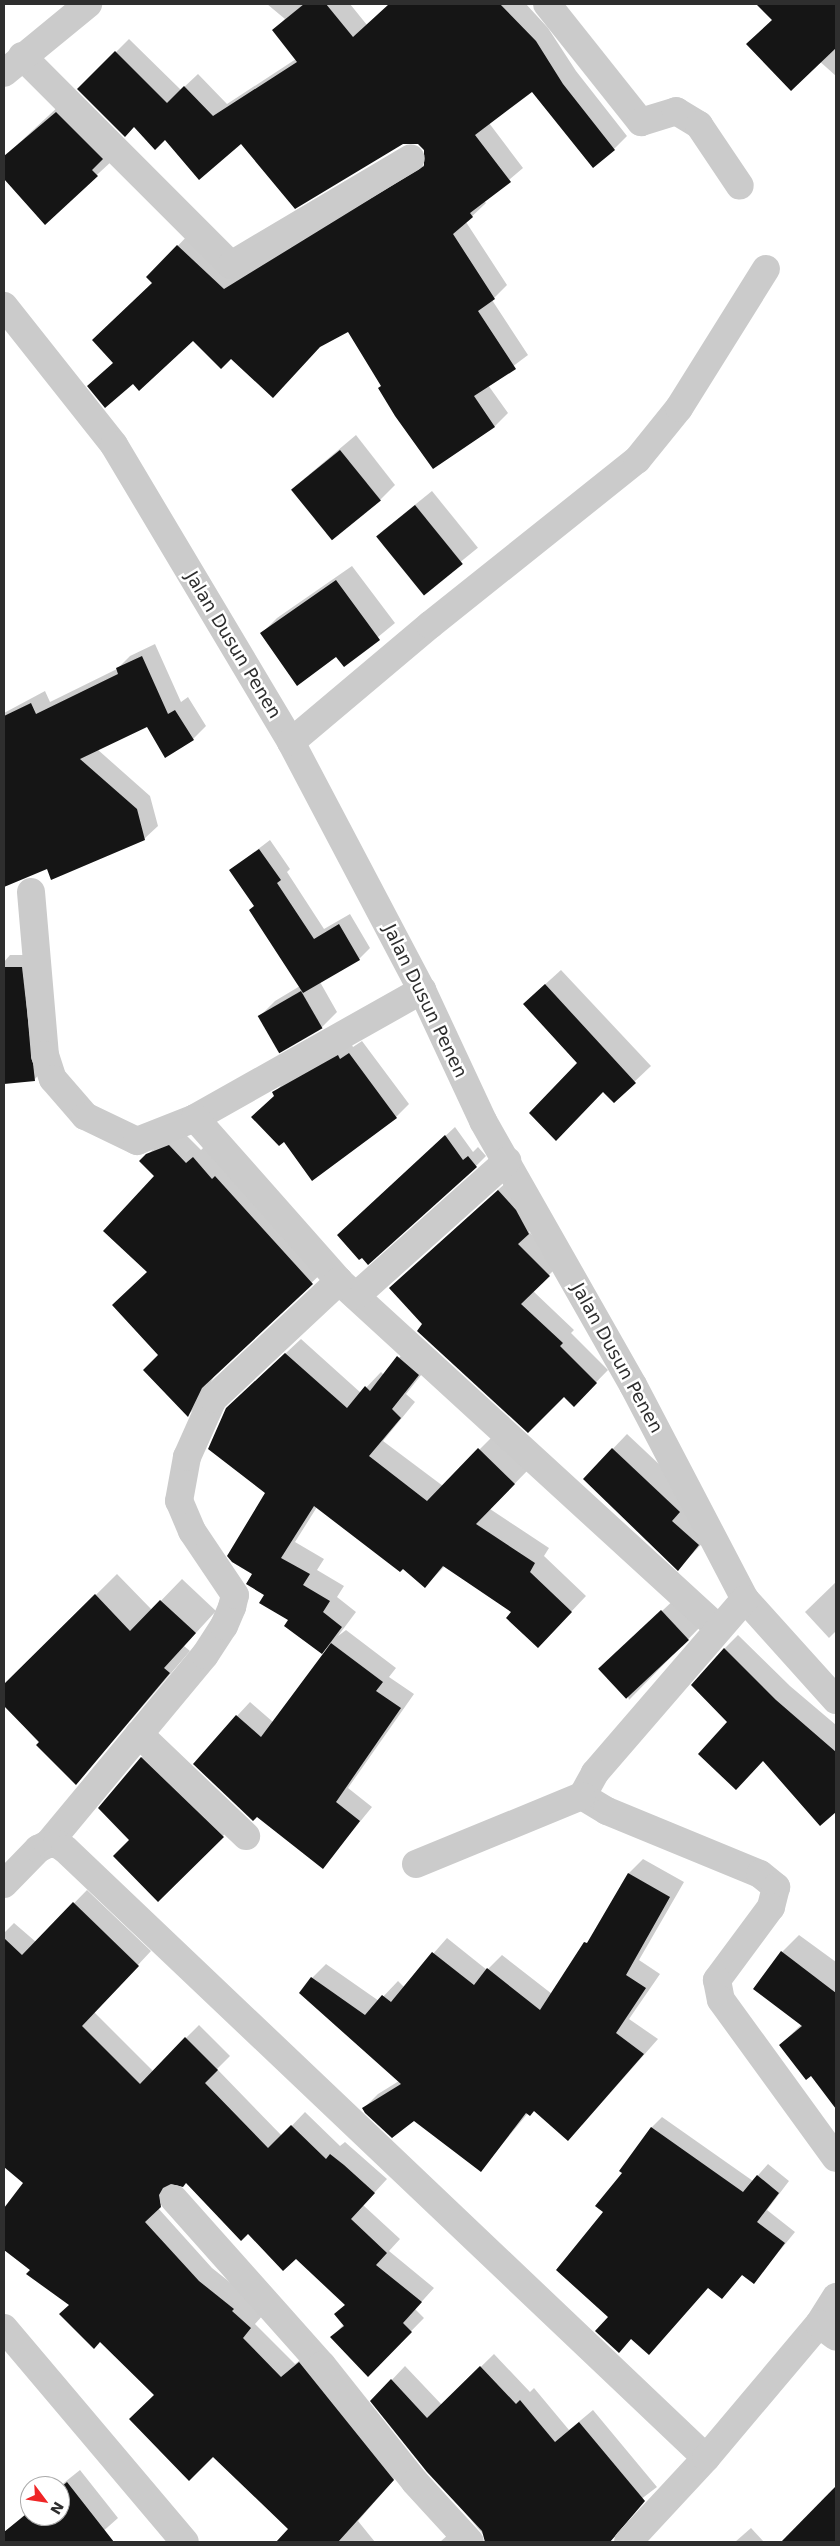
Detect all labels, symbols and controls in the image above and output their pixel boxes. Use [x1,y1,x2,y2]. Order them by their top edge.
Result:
street label: Jalan Dusun Penen [181,567,285,723]
street label: Jalan Dusun Penen [379,921,471,1081]
street label: Jalan Dusun Penen [567,1279,667,1437]
north arrow [20,2476,70,2526]
text: N [47,2499,67,2517]

